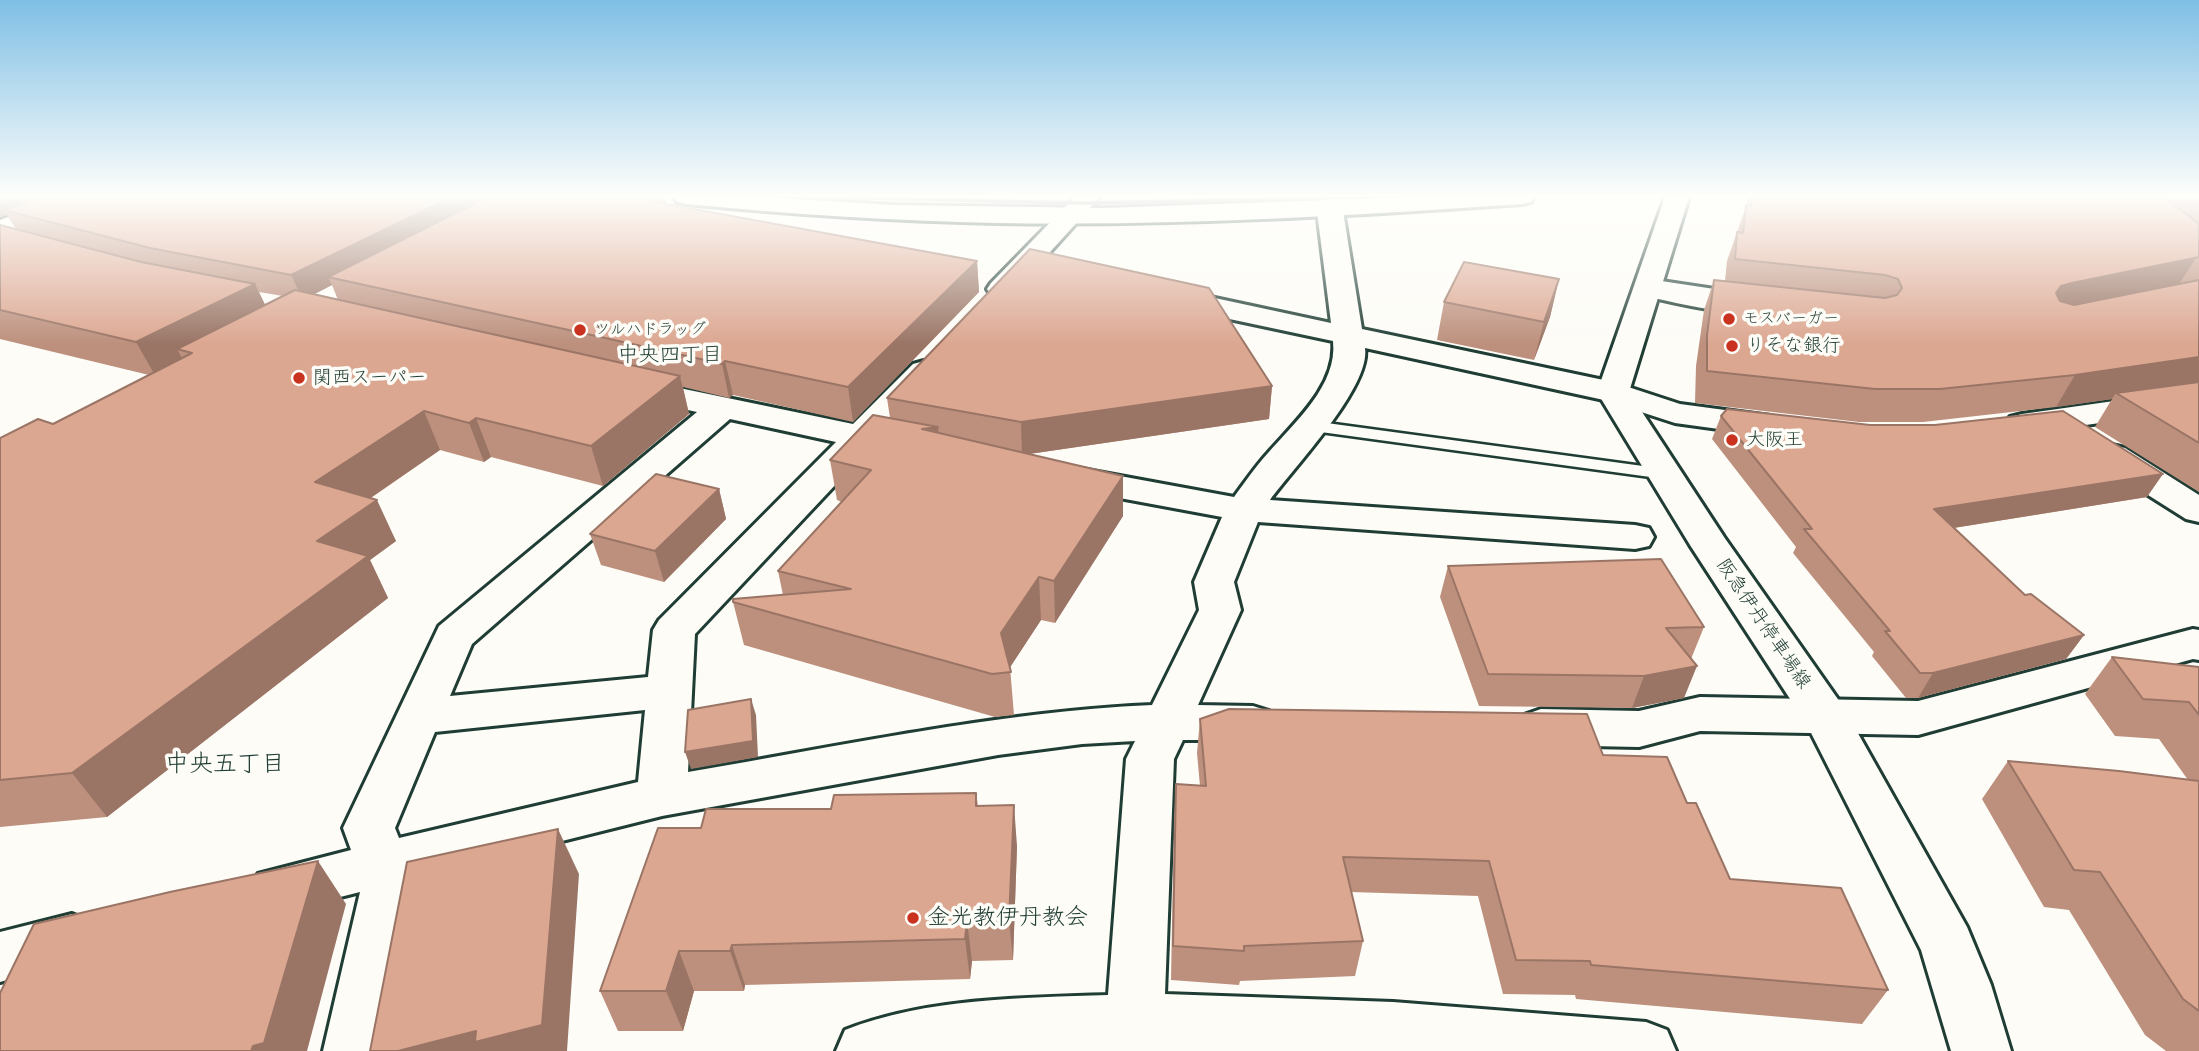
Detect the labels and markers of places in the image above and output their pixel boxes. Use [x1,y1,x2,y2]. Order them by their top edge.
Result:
place label: モスバーガー [1743,309,1839,329]
marker: モスバーガー [1721,311,1737,327]
place label: ツルハドラッグ [594,320,706,340]
marker: ツルハドラッグ [572,322,588,338]
place label: りそな銀行 [1746,335,1841,357]
marker: りそな銀行 [1724,338,1740,354]
place label: 関西スーパー [313,367,426,389]
marker: 関西スーパー [291,370,307,386]
place label: 大阪王 [1746,429,1803,451]
marker: 大阪王 [1724,432,1740,448]
place label: 金光教伊丹教会 [927,904,1088,932]
marker: 金光教伊丹教会 [905,910,921,926]

